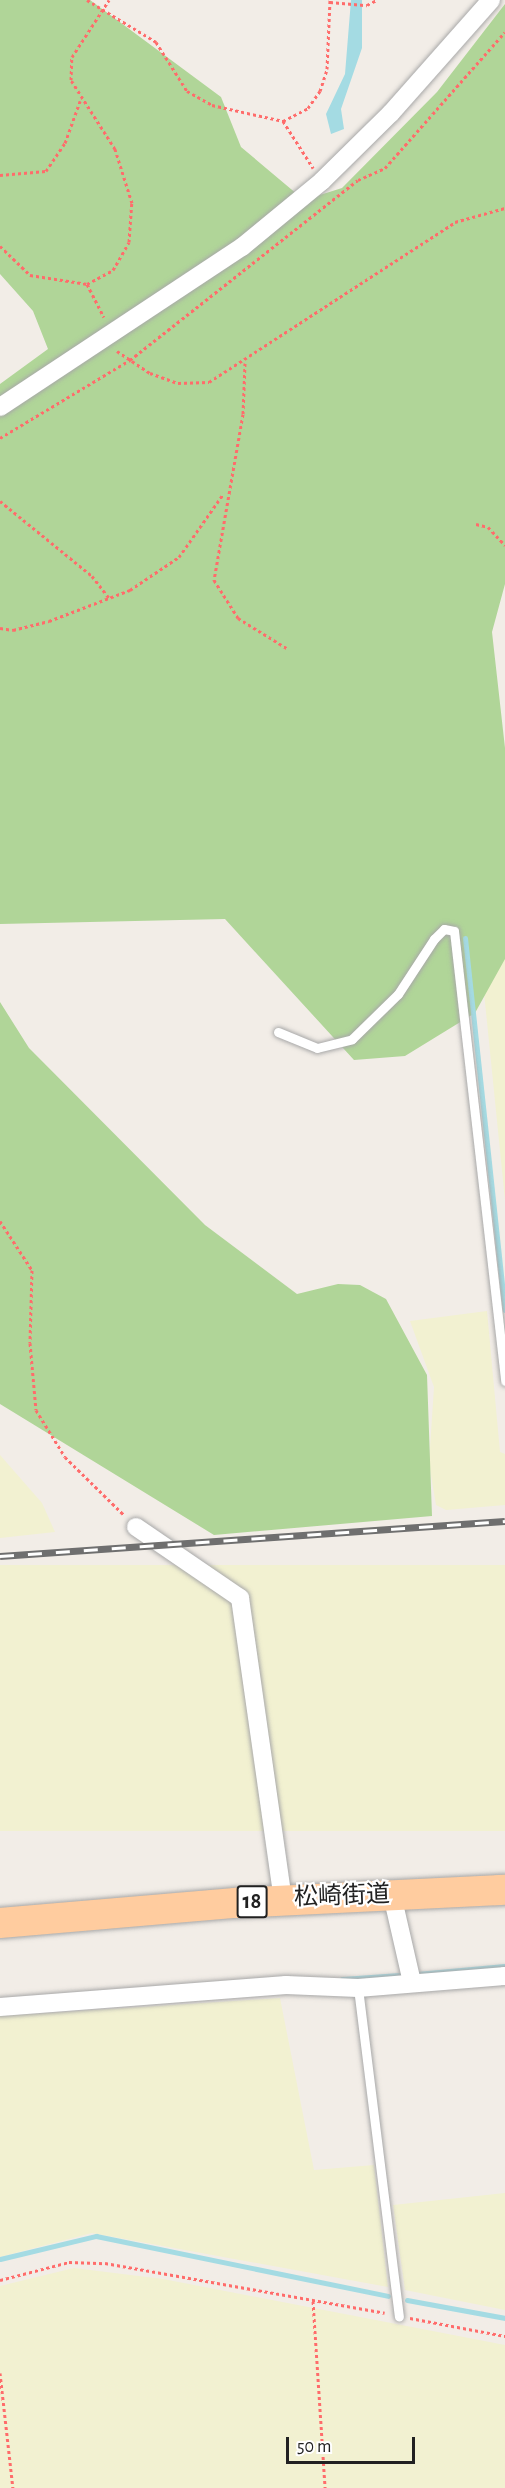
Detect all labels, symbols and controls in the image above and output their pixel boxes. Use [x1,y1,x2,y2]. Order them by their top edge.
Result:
street label: 松崎街道 [294,1881,390,1913]
road number: 18 [236,1883,268,1921]
scale bar [289,2425,418,2463]
text: 50 m [297,2438,331,2456]

